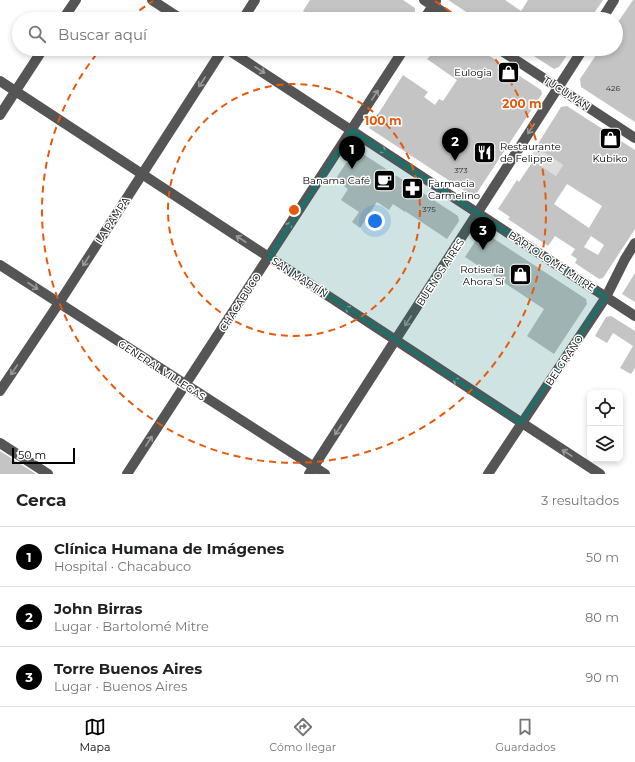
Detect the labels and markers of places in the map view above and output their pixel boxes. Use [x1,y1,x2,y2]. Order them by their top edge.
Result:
shop icon: Eulogia [495,59,521,85]
place label: Eulogia [454,66,492,79]
shop icon: Kubiko [597,125,623,151]
pin: 2 [442,128,468,161]
pin: 1 [339,136,365,169]
restaurant icon: Restaurante de Felippe [472,139,498,165]
place label: Restaurante de Felippe [500,140,561,165]
place label: Kubiko [592,152,628,165]
cafe icon: Banama Café [372,167,398,193]
place label: Banama Café [303,174,370,187]
pharmacy icon: Farmacia Carmelino [399,176,425,202]
place label: Farmacia Carmelino [428,177,480,202]
centre of rings [287,203,301,217]
pin: 3 [470,217,496,250]
shop icon: Rotisería Ahora Sí [507,262,533,288]
place label: Rotisería Ahora Sí [460,263,505,288]

